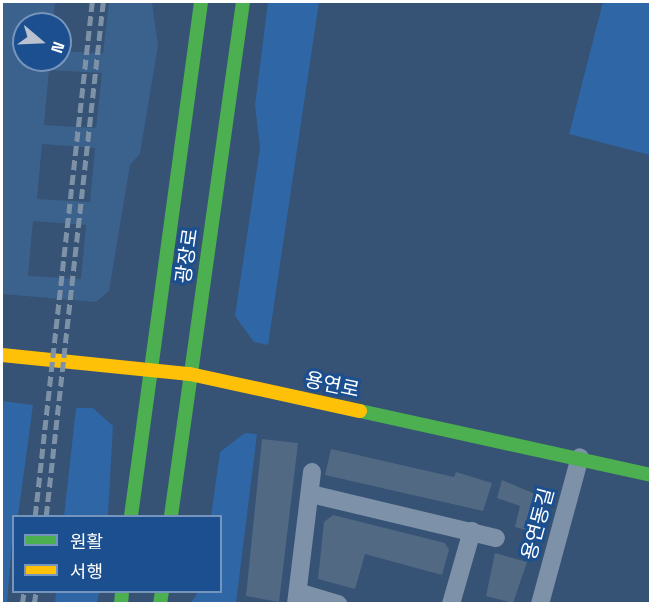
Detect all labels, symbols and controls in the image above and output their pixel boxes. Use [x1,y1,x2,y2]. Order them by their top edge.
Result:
north arrow [12,12,72,72]
text: N [46,39,69,56]
street label: 광장로 [171,227,203,285]
street label: 용연로 [303,368,361,402]
street label: 용연동길 [517,485,559,563]
legend [12,515,222,593]
text: 원활 [70,530,103,553]
text: 서행 [70,560,103,583]

